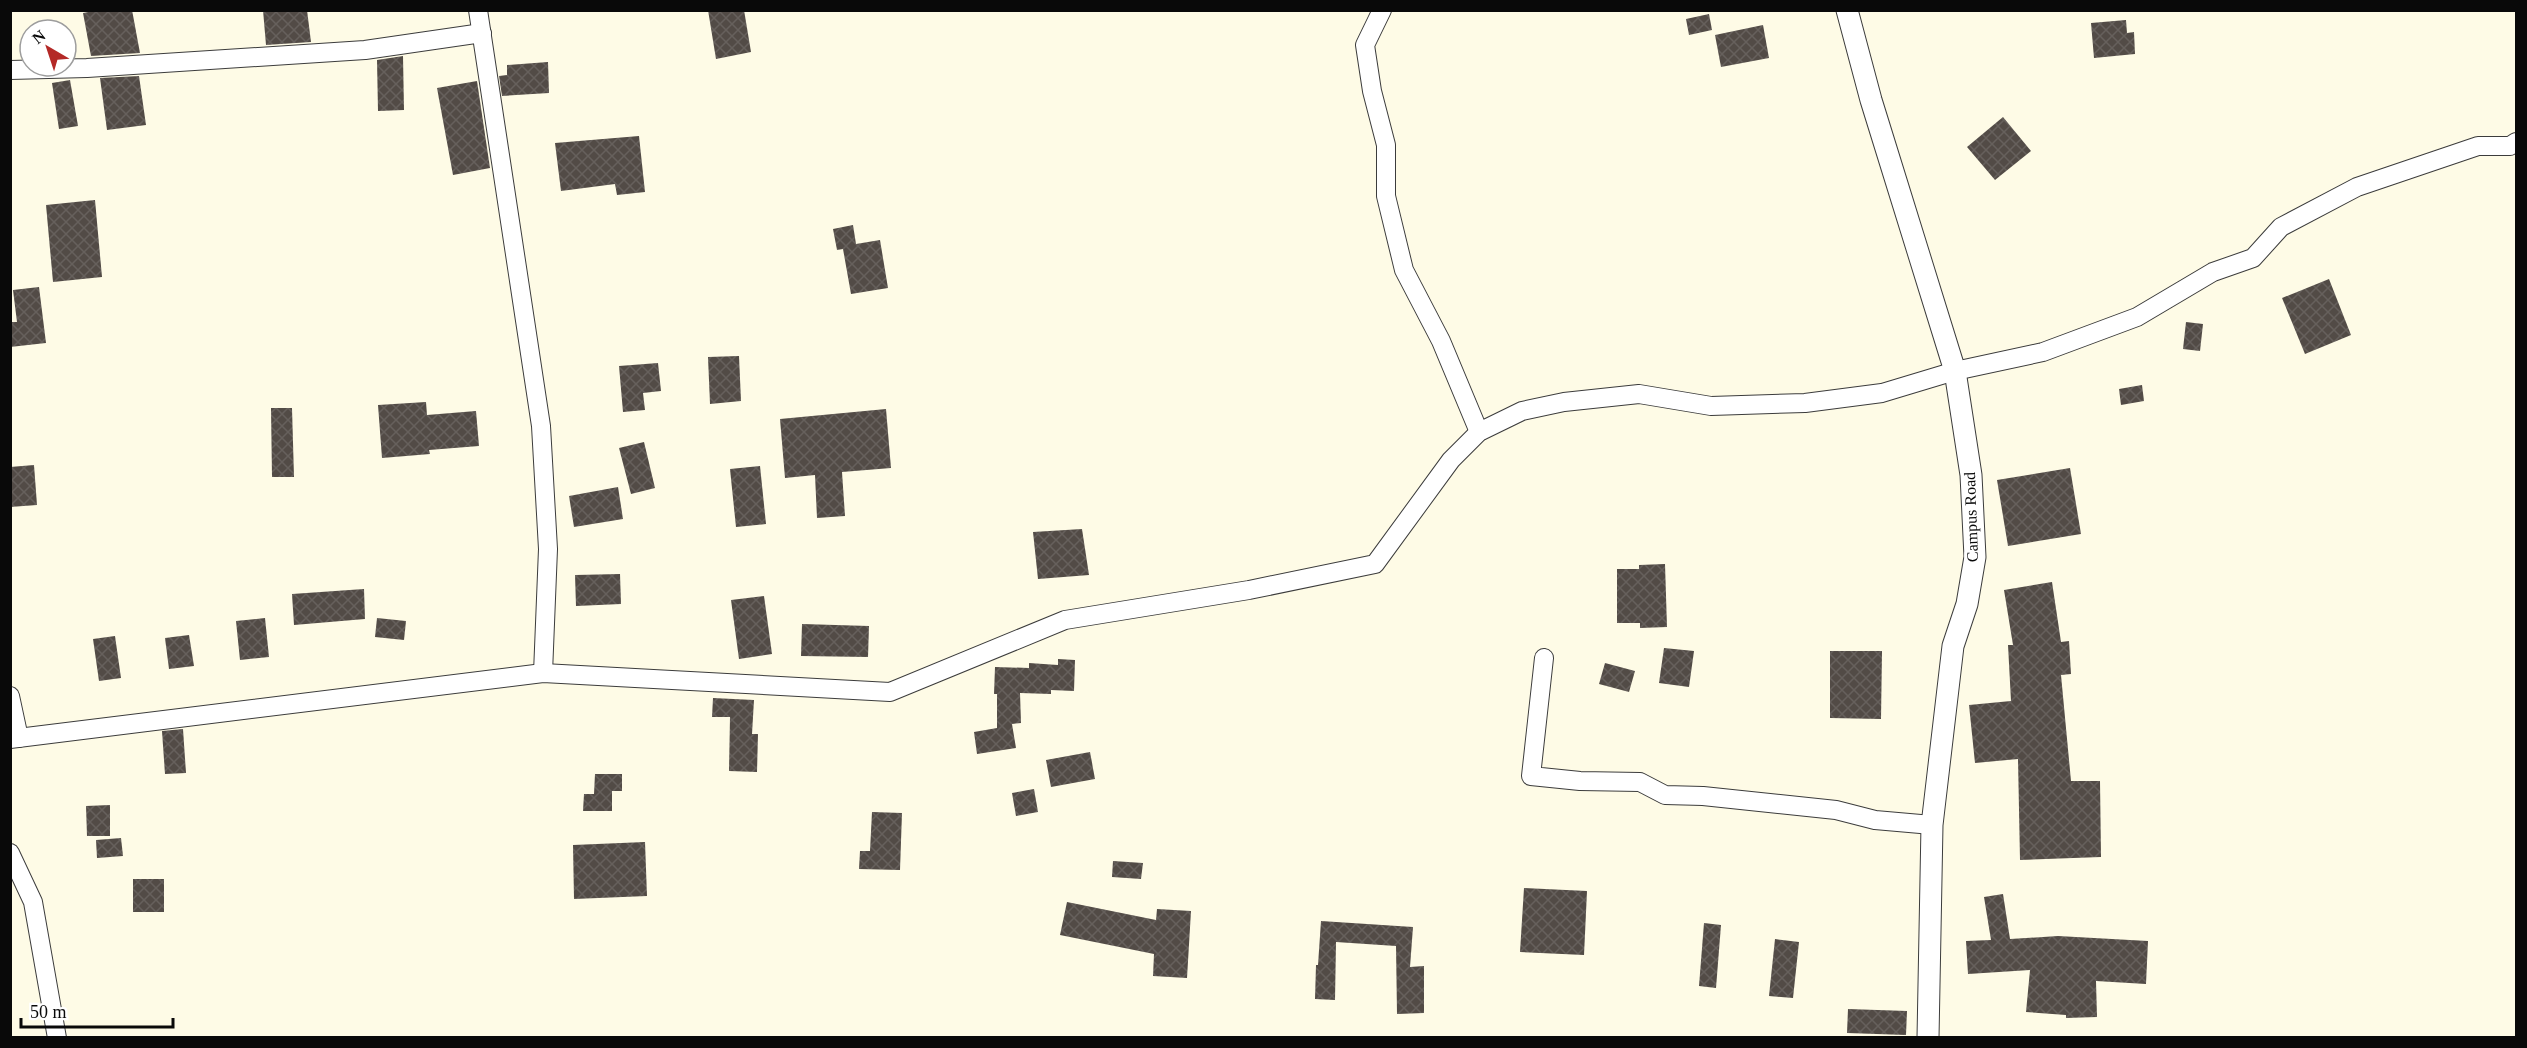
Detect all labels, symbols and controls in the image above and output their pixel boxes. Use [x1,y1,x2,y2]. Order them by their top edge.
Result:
north arrow [18,18,78,78]
text: N [29,26,49,47]
street label: Campus Road [1961,472,1982,562]
scale bar [21,991,172,1029]
text: 50 m [30,1002,67,1022]

